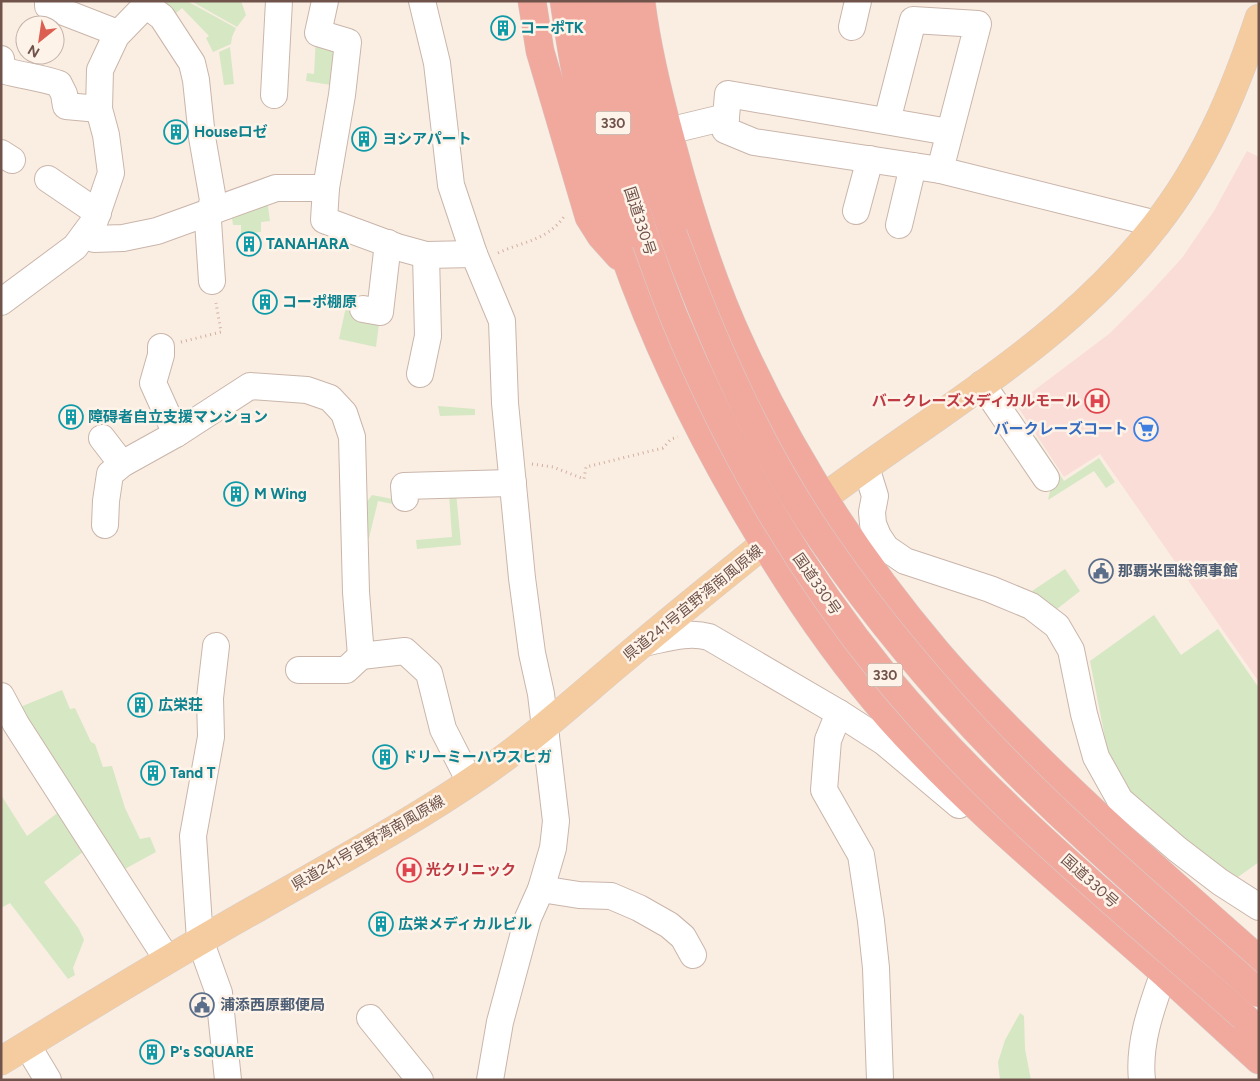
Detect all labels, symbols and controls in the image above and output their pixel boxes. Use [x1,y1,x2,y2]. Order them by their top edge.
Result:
north arrow [15,15,65,65]
building icon: コーポTK [490,15,516,41]
place label: コーポTK [520,19,584,37]
text: N [25,41,43,61]
road number: 330 [596,112,630,134]
building icon: Houseロゼ [163,119,189,145]
place label: Houseロゼ [194,123,268,141]
building icon: ヨシアパート [351,126,377,152]
place label: ヨシアパート [382,130,472,148]
street label: 国道330号 [620,184,660,258]
building icon: TANAHARA [236,231,262,257]
place label: TANAHARA [266,235,350,253]
building icon: コーポ棚原 [252,289,278,315]
place label: コーポ棚原 [282,293,357,311]
hospital icon: バークレーズメディカルモール [1084,388,1110,414]
place label: バークレーズメディカルモール [872,392,1080,410]
building icon: 障碍者自立支援マンション [58,404,84,430]
place label: 障碍者自立支援マンション [88,408,268,426]
supermarket icon: バークレーズコート [1133,416,1159,442]
place label: バークレーズコート [994,420,1128,438]
building icon: M Wing [223,481,249,507]
place label: M Wing [254,485,307,503]
street label: 県道241号宜野湾南風原線 [620,541,766,665]
street label: 国道330号 [789,550,845,618]
public building icon: 那覇米国総領事館 [1088,558,1114,584]
place label: 那覇米国総領事館 [1118,562,1238,580]
road number: 330 [868,664,902,686]
building icon: 広栄荘 [127,692,153,718]
place label: 広栄荘 [158,696,203,714]
building icon: ドリーミーハウスヒガ [372,744,398,770]
place label: ドリーミーハウスヒガ [402,748,552,766]
building icon: Tand T [140,760,166,786]
place label: Tand T [170,764,216,782]
street label: 県道241号宜野湾南風原線 [288,792,448,894]
street label: 国道330号 [1058,851,1122,911]
hospital icon: 光クリニック [396,857,422,883]
place label: 光クリニック [426,861,516,879]
building icon: 広栄メディカルビル [368,911,394,937]
place label: 広栄メディカルビル [398,915,532,933]
public building icon: 浦添西原郵便局 [189,992,215,1018]
place label: 浦添西原郵便局 [220,996,325,1014]
building icon: P's SQUARE [139,1039,165,1065]
place label: P's SQUARE [170,1043,254,1061]

